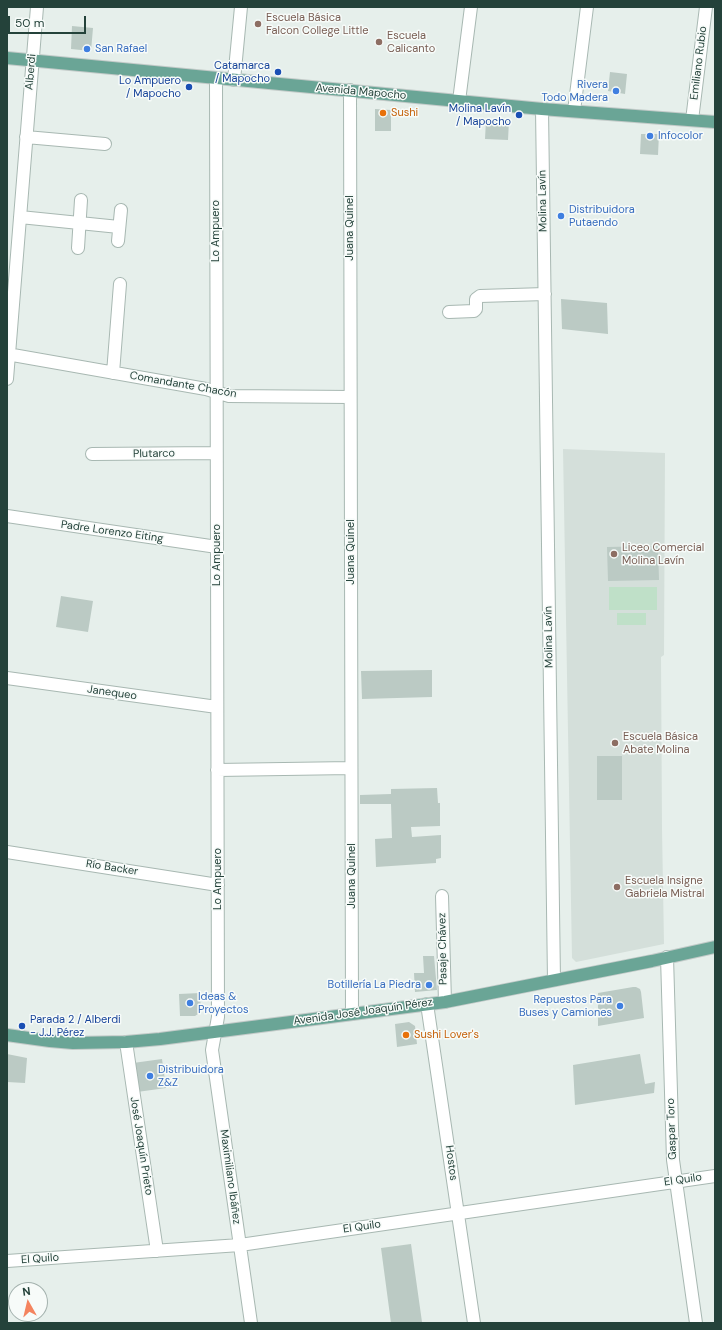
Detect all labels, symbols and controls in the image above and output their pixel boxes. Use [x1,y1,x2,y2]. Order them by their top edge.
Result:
scale bar [10,8,88,34]
place label: Escuela Básica Falcon College Little [266,11,368,37]
text: 50 m [15,15,44,31]
marker: Escuela Básica Falcon College Little [253,19,263,29]
street label: Emiliano Rubio [688,25,710,101]
place label: Escuela Calicanto [387,29,435,55]
marker: Escuela Calicanto [374,37,384,47]
place label: San Rafael [95,42,147,56]
marker: San Rafael [82,44,92,54]
street label: Alberdi [23,53,39,91]
place label: Catamarca / Mapocho [214,59,270,85]
marker: Catamarca / Mapocho [273,67,283,77]
place label: Lo Ampuero / Mapocho [119,74,181,100]
place label: Rivera Todo Madera [542,78,608,104]
street label: Avenida Mapocho [315,81,407,103]
marker: Lo Ampuero / Mapocho [184,82,194,92]
marker: Rivera Todo Madera [611,86,621,96]
place label: Molina Lavín / Mapocho [449,102,511,128]
place label: Sushi [391,106,418,120]
marker: Sushi [378,108,388,118]
marker: Molina Lavín / Mapocho [514,110,524,120]
place label: Infocolor [658,129,703,143]
marker: Infocolor [645,131,655,141]
street label: Molina Lavín [536,170,550,232]
street label: Juana Quinel [343,195,357,261]
street label: Lo Ampuero [209,200,223,262]
place label: Distribuidora Putaendo [569,203,635,229]
marker: Distribuidora Putaendo [556,211,566,221]
street label: Comandante Chacón [128,369,238,401]
street label: Plutarco [133,447,175,461]
street label: Padre Lorenzo Eiting [60,518,164,546]
street label: Juana Quinel [344,519,358,585]
street label: Lo Ampuero [210,524,224,586]
place label: Liceo Comercial Molina Lavín [622,541,704,567]
marker: Liceo Comercial Molina Lavín [609,549,619,559]
street label: Molina Lavín [542,606,556,668]
street label: Janequeo [86,683,138,703]
place label: Escuela Básica Abate Molina [623,730,698,756]
marker: Escuela Básica Abate Molina [610,738,620,748]
street label: Juana Quinel [345,843,359,909]
street label: Lo Ampuero [211,848,225,910]
street label: Río Backer [85,857,139,879]
place label: Escuela Insigne Gabriela Mistral [625,874,705,900]
marker: Escuela Insigne Gabriela Mistral [612,882,622,892]
street label: Pasaje Chávez [436,913,450,985]
place label: Botillería La Piedra [328,978,421,992]
marker: Botillería La Piedra [424,980,434,990]
place label: Ideas & Proyectos [198,990,249,1016]
place label: Repuestos Para Buses y Camiones [519,993,612,1019]
street label: Avenida José Joaquín Pérez [293,996,433,1028]
marker: Ideas & Proyectos [185,998,195,1008]
marker: Repuestos Para Buses y Camiones [615,1001,625,1011]
place label: Parada 2 / Alberdi - J.J. Pérez [30,1013,121,1039]
marker: Parada 2 / Alberdi - J.J. Pérez [17,1021,27,1031]
place label: Sushi Lover's [414,1028,479,1042]
marker: Sushi Lover's [401,1030,411,1040]
place label: Distribuidora Z&Z [158,1063,224,1089]
marker: Distribuidora Z&Z [145,1071,155,1081]
street label: José Joaquín Prieto [127,1096,155,1196]
street label: Gaspar Toro [664,1098,680,1160]
street label: Maximiliano Ibáñez [217,1129,243,1225]
street label: Hostos [442,1145,460,1181]
street label: El Quilo [663,1171,703,1189]
street label: El Quilo [342,1218,382,1236]
street label: El Quilo [21,1251,59,1267]
north arrow [8,1282,48,1322]
text: N [22,1284,31,1299]

